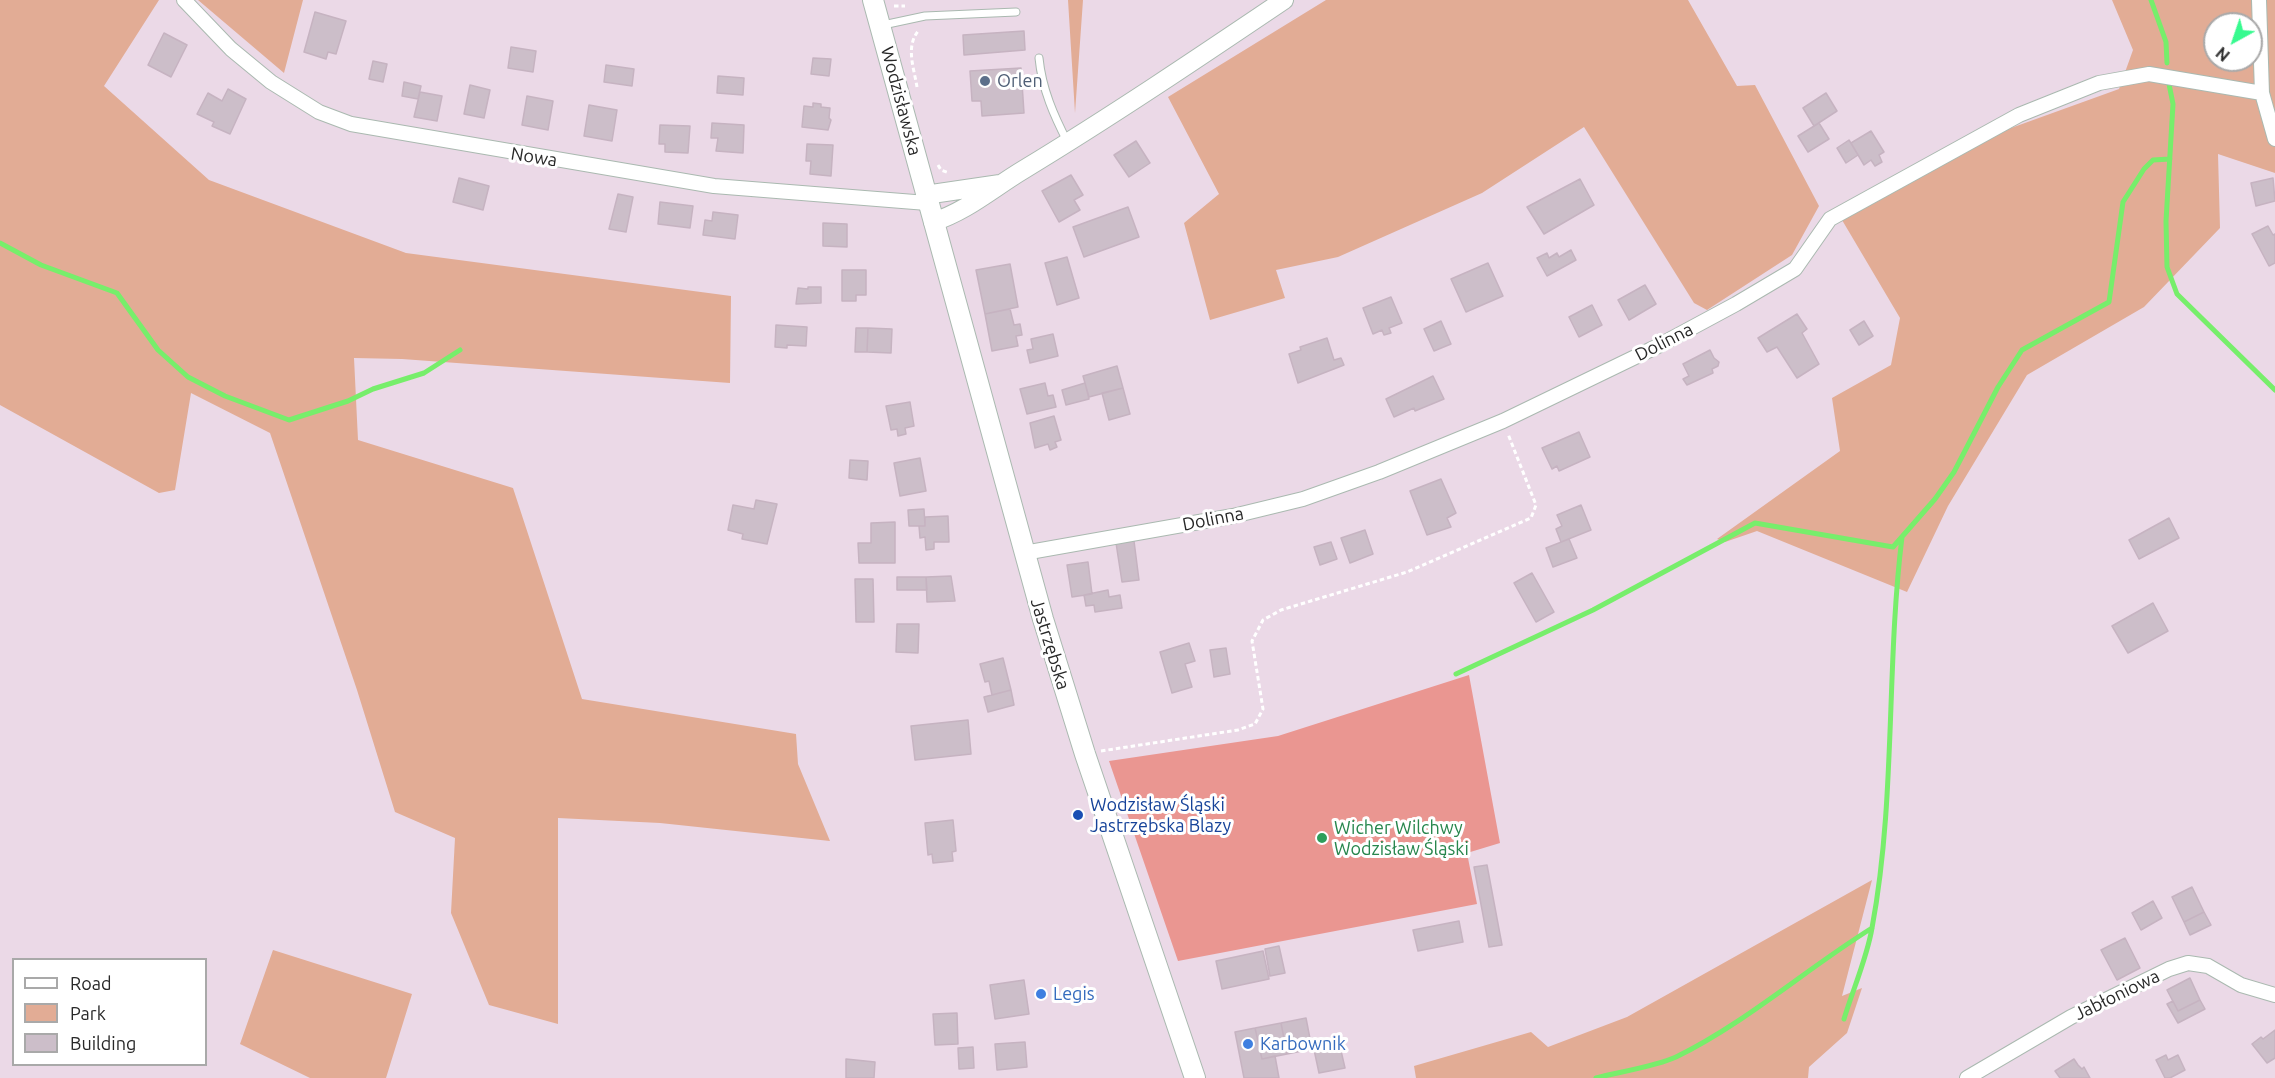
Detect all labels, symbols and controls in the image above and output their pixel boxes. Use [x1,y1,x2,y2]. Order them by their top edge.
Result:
north arrow [2203,12,2263,72]
street label: Wodzisławska [876,44,926,158]
text: N [2212,44,2233,65]
place label: Orlen [997,70,1043,92]
marker: Orlen [978,74,992,88]
street label: Nowa [509,143,559,171]
street label: Dolinna [1631,318,1697,366]
street label: Dolinna [1180,502,1246,536]
street label: Jastrzębska [1026,596,1074,692]
place label: Wodzisław Śląski Jastrzębska Blazy [1090,794,1231,836]
marker: Wodzisław Śląski Jastrzębska Blazy [1071,808,1085,822]
place label: Wicher Wilchwy Wodzisław Śląski [1334,817,1469,860]
marker: Wicher Wilchwy Wodzisław Śląski [1315,831,1329,845]
legend [12,958,207,1066]
street label: Jabłoniowa [2071,965,2163,1025]
text: Road [70,973,112,993]
place label: Legis [1053,983,1095,1005]
marker: Legis [1034,987,1048,1001]
text: Park [70,1003,106,1023]
text: Building [70,1033,136,1053]
place label: Karbownik [1260,1033,1346,1055]
marker: Karbownik [1241,1037,1255,1051]

